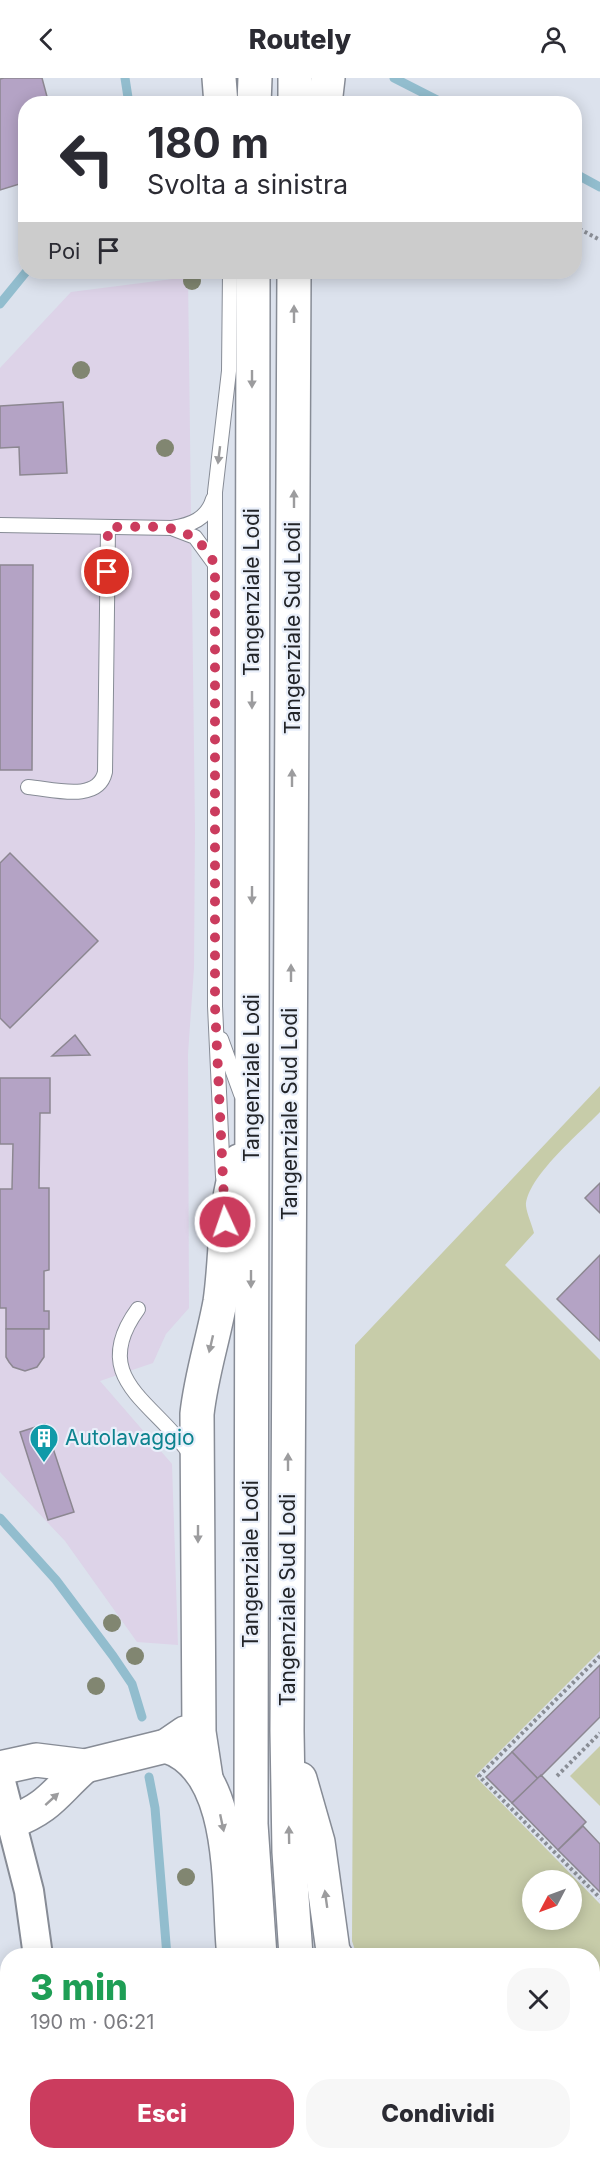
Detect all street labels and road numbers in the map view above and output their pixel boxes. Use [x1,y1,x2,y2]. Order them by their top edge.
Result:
street label: Tangenziale Lodi [239,508,264,676]
street label: Tangenziale Sud Lodi [280,522,305,734]
street label: Tangenziale Lodi [239,994,264,1162]
street label: Tangenziale Sud Lodi [277,1008,302,1220]
street label: Tangenziale Lodi [238,1480,263,1648]
street label: Tangenziale Sud Lodi [275,1494,300,1706]

